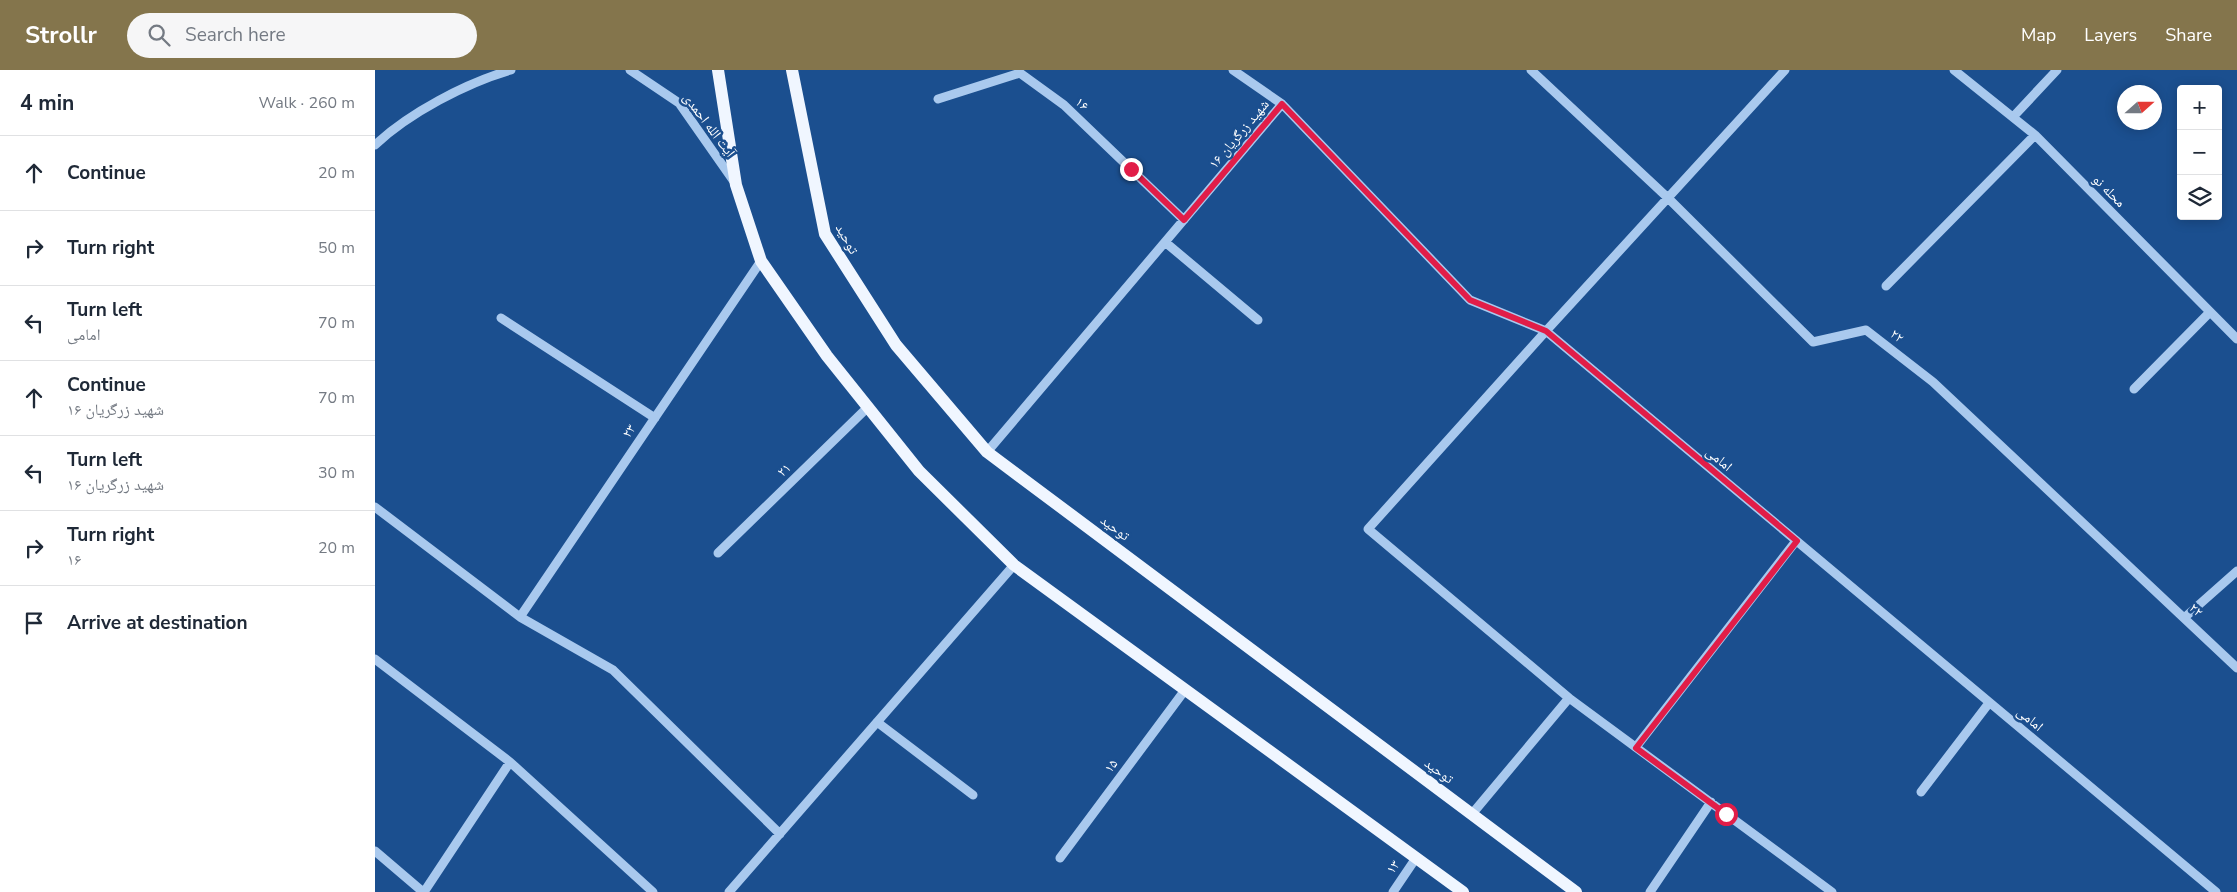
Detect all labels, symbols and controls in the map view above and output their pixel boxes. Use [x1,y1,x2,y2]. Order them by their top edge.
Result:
search box [127,13,477,58]
text: Strollr [25,19,97,51]
icon: search [145,21,173,49]
text: Search here [185,22,286,48]
text: Map [2021,23,2056,47]
text: Layers [2084,23,2137,47]
text: Share [2165,23,2212,47]
north arrow [2117,85,2162,130]
map controls [2177,85,2222,220]
button: + [2177,85,2222,130]
text: 4 min [20,89,74,117]
street label: آیت الله احمدی [679,89,740,161]
text: Walk · 260 m [259,92,355,114]
street label: ۱۶ [1071,93,1093,115]
street label: ۱۶ شهید زرگریان [1204,95,1274,173]
button: − [2177,130,2222,175]
route end [1120,158,1143,181]
icon: ahead [20,159,48,187]
text: Continue [67,160,146,186]
text: 20 m [318,162,355,184]
street label: محله نو [2088,170,2130,212]
button: layers [2177,175,2222,220]
street label: توحید [831,220,863,258]
icon: right [20,234,48,262]
text: Turn right [67,235,154,261]
text: 50 m [318,237,355,259]
text: Turn left [67,297,142,323]
icon: left [20,309,48,337]
text: 70 m [318,312,355,334]
text: امامی [67,324,100,346]
street label: ۲۲ [1886,325,1908,347]
text: Continue [67,372,146,398]
icon: ahead [20,384,48,412]
text: 70 m [318,387,355,409]
text: ۱۶ شهید زرگریان [67,399,164,421]
street label: ۲۳ [618,420,640,442]
street label: امامی [1702,442,1736,476]
text: Turn left [67,447,142,473]
icon: left [20,459,48,487]
street label: ۲۱ [773,459,795,481]
text: 30 m [318,462,355,484]
text: ۱۶ شهید زرگریان [67,474,164,496]
street label: توحید [1097,511,1134,545]
text: Turn right [67,522,154,548]
icon: right [20,534,48,562]
text: 20 m [318,537,355,559]
text: ۱۶ [67,549,81,571]
street label: ۲۲ [2185,599,2207,621]
icon: arrive [20,609,48,637]
text: Arrive at destination [67,610,248,636]
street label: امامی [2013,702,2047,736]
street label: توحید [1421,754,1458,788]
street label: ۱۵ [1100,755,1122,777]
route start [1715,803,1738,826]
street label: ۱۳ [1382,856,1404,878]

